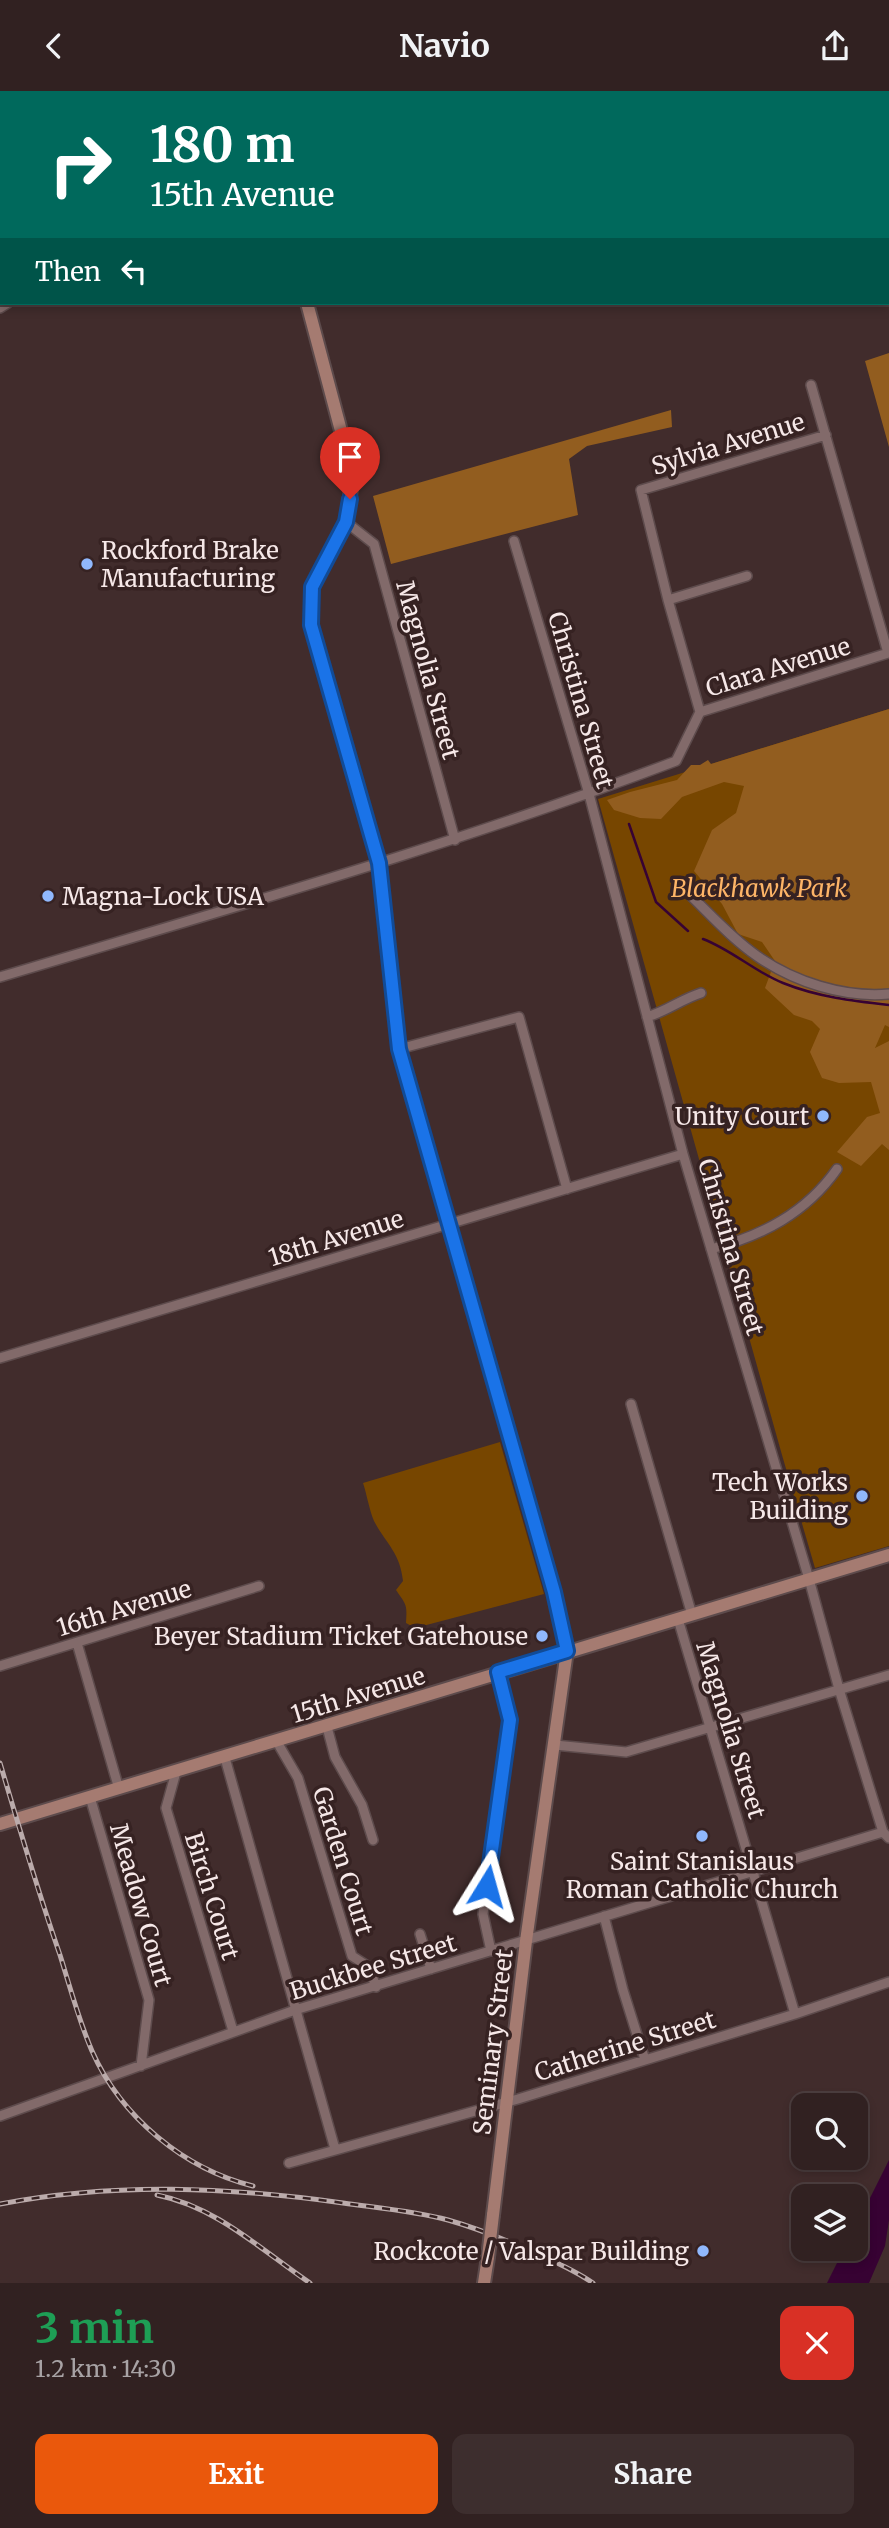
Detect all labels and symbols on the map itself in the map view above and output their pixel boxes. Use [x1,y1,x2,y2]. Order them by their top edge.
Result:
street label: Sylvia Avenue [648,406,808,482]
pin [320,427,380,499]
place label: Rockford Brake Manufacturing [101,535,279,594]
marker: Rockford Brake Manufacturing [79,556,95,572]
street label: Magnolia Street [389,577,467,763]
street label: Christina Street [541,608,621,792]
street label: Clara Avenue [702,630,854,704]
park label: Blackhawk Park [671,873,847,904]
place label: Magna-Lock USA [62,881,265,912]
marker: Magna-Lock USA [40,888,56,904]
place label: Unity Court [675,1101,810,1132]
marker: Unity Court [815,1108,831,1124]
street label: Christina Street [691,1155,771,1339]
street label: 18th Avenue [265,1203,407,1273]
place label: Tech Works Building [712,1467,848,1526]
marker: Tech Works Building [854,1488,870,1504]
street label: 16th Avenue [53,1573,195,1643]
place label: Beyer Stadium Ticket Gatehouse [154,1621,528,1652]
marker: Beyer Stadium Ticket Gatehouse [534,1628,550,1644]
street label: Magnolia Street [689,1638,773,1823]
street label: 15th Avenue [287,1660,429,1730]
street label: Garden Court [306,1783,380,1940]
street label: Meadow Court [103,1820,179,1991]
street label: Birch Court [178,1828,246,1964]
marker: Saint Stanislaus Roman Catholic Church [694,1828,710,1844]
place label: Saint Stanislaus Roman Catholic Church [566,1846,838,1905]
position arrow [450,1849,524,1923]
street label: Buckbee Street [286,1927,461,2007]
street label: Seminary Street [466,1947,520,2137]
street label: Catherine Street [531,2004,720,2088]
place label: Rockcote / Valspar Building [373,2236,689,2267]
marker: Rockcote / Valspar Building [695,2243,711,2259]

